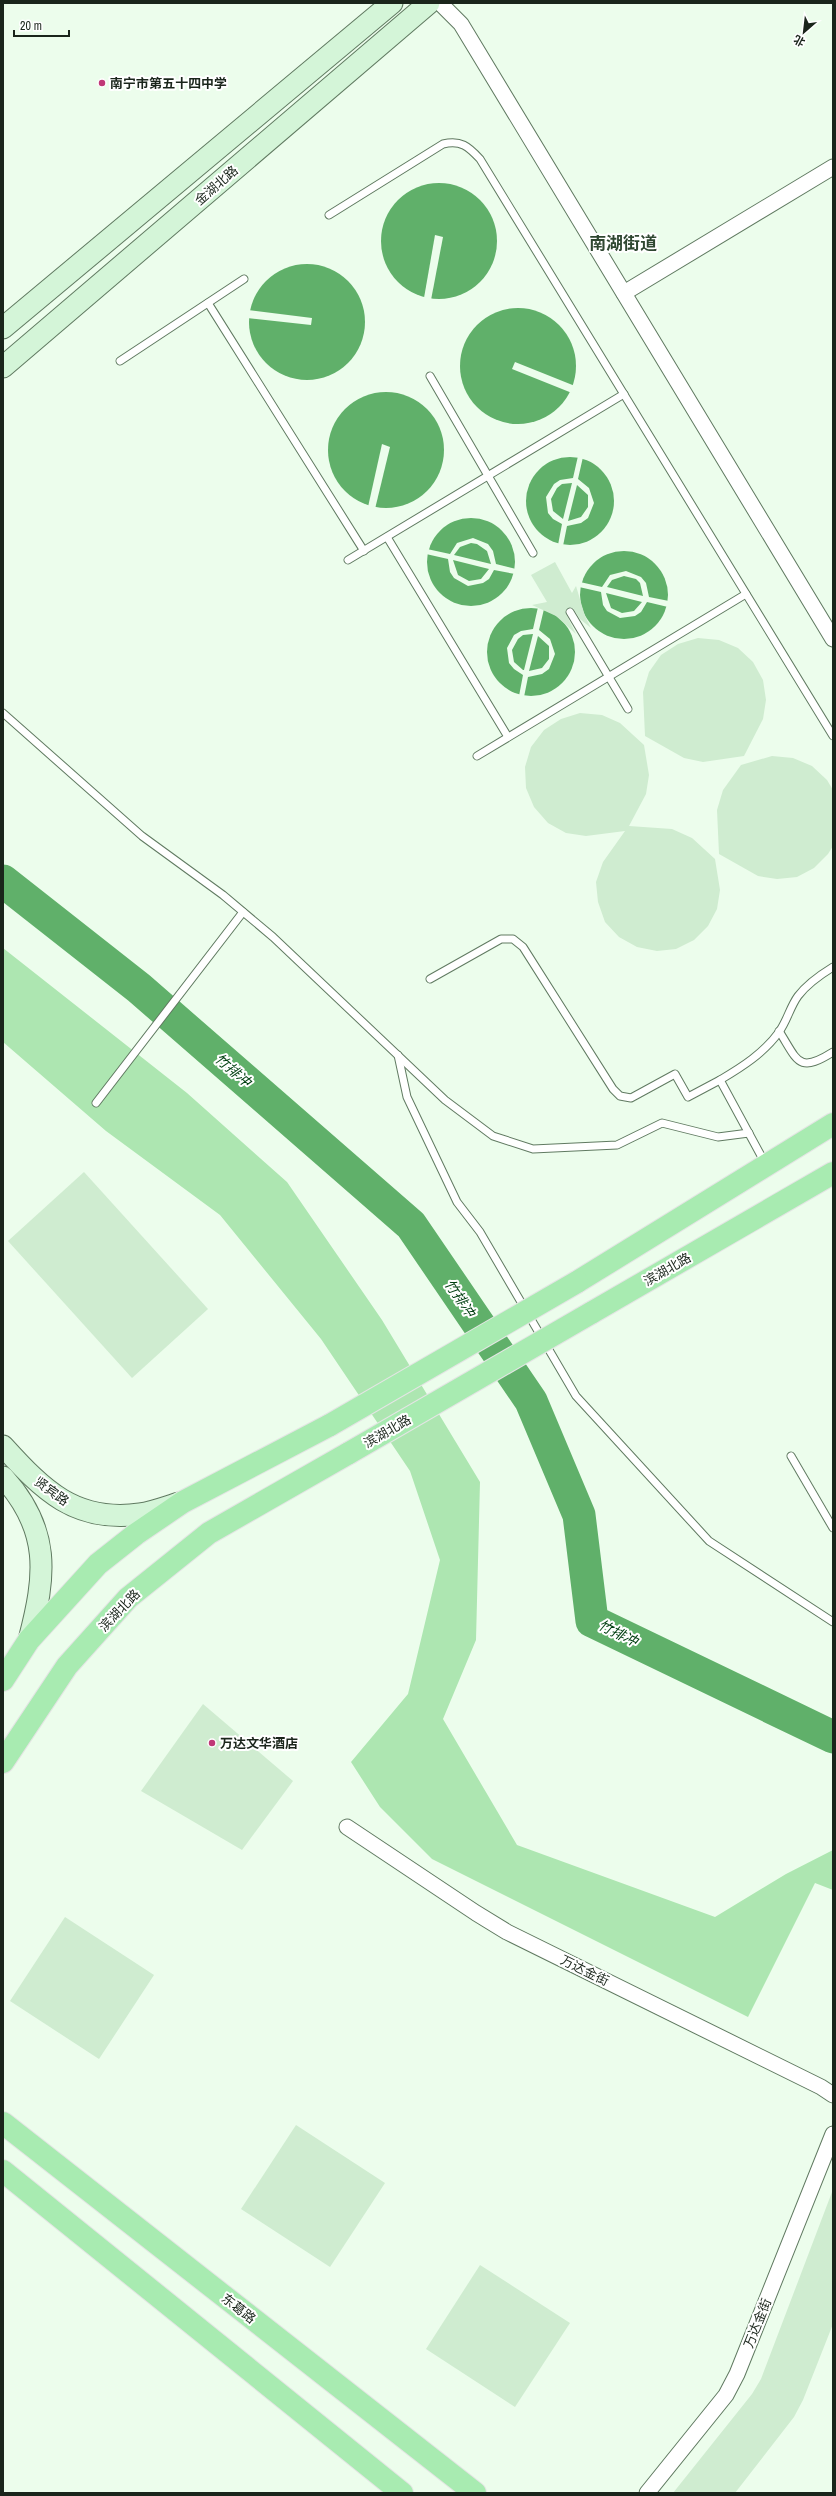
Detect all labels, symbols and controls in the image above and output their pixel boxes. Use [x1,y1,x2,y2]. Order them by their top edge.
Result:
scale bar [14,12,69,38]
north arrow [784,12,824,52]
text: 20 m [20,18,42,34]
text: 北 [791,32,807,50]
place label: 南宁市第五十四中学 [110,75,227,92]
marker: 南宁市第五十四中学 [97,78,107,88]
street label: 金湖北路 [191,162,242,209]
district label: 南湖街道 [589,231,657,254]
water label: 竹排冲 [211,1049,256,1092]
street label: 滨湖北路 [640,1249,694,1290]
water label: 竹排冲 [441,1276,480,1322]
street label: 滨湖北路 [360,1411,414,1452]
street label: 贤宾路 [31,1473,72,1510]
street label: 滨湖北路 [95,1586,144,1635]
water label: 竹排冲 [595,1616,643,1651]
place label: 万达文华酒店 [220,1735,298,1752]
marker: 万达文华酒店 [207,1738,217,1748]
street label: 万达金街 [558,1951,612,1989]
street label: 东葛路 [218,2290,259,2327]
street label: 万达金街 [740,2296,775,2350]

